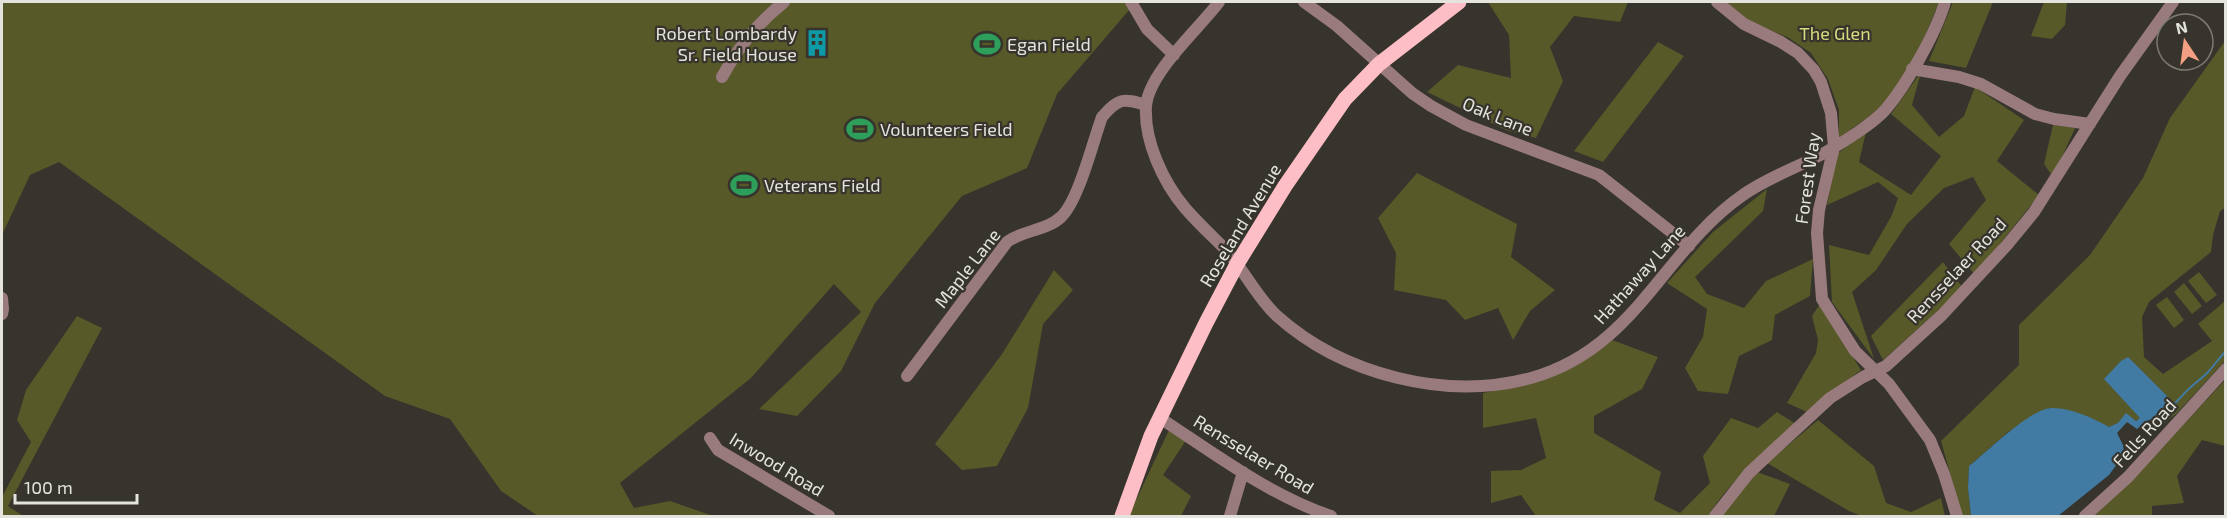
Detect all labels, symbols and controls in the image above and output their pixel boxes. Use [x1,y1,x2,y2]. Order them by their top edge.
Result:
north arrow [2155,12,2215,72]
text: N [2174,16,2189,37]
place label: Robert Lombardy Sr. Field House [656,22,797,65]
park label: The Glen [1799,22,1871,44]
building icon: Robert Lombardy Sr. Field House [802,28,832,58]
sports icon: Egan Field [972,29,1002,59]
place label: Egan Field [1007,33,1091,55]
street label: Oak Lane [1459,92,1537,140]
sports icon: Volunteers Field [845,114,875,144]
place label: Volunteers Field [880,118,1013,140]
street label: Forest Way [1790,130,1824,225]
street label: Roseland Avenue [1195,159,1285,291]
sports icon: Veterans Field [729,170,759,200]
place label: Veterans Field [764,174,881,196]
street label: Rensselaer Road [1901,213,2011,327]
street label: Hathaway Lane [1589,220,1689,328]
street label: Maple Lane [929,224,1005,312]
street label: Fells Road [2108,394,2180,472]
street label: Rensselaer Road [1190,409,1318,499]
street label: Inwood Road [726,427,828,501]
scale bar [15,467,136,505]
text: 100 m [24,476,73,498]

